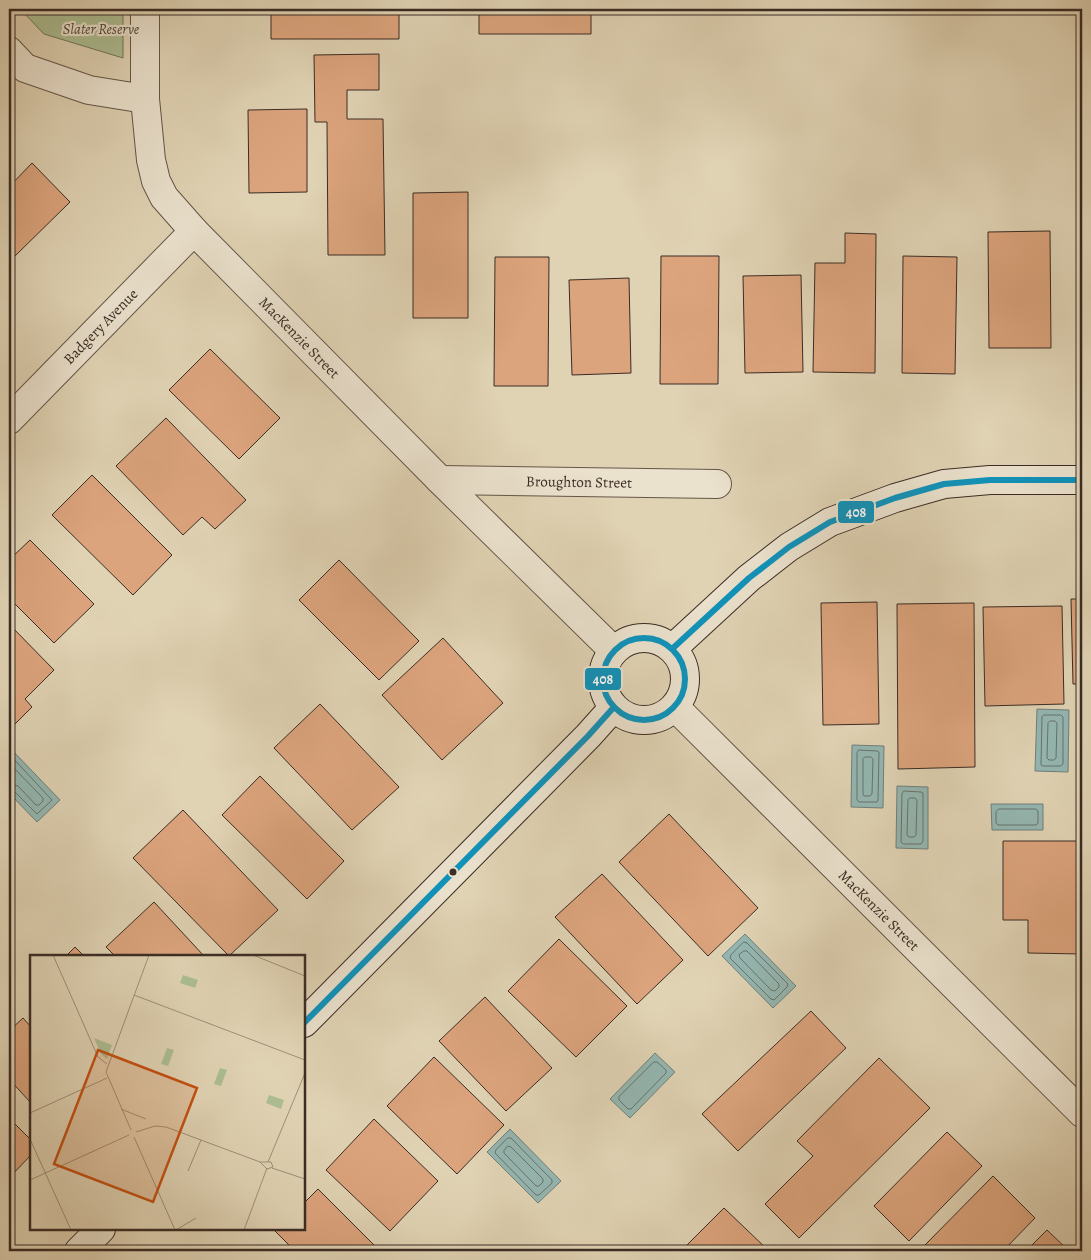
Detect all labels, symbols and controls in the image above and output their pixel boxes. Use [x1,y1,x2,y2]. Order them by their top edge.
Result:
park label: Slater Reserve [63,19,140,39]
street label: Badgery Avenue [59,284,142,369]
street label: MacKenzie Street [255,292,344,383]
street label: Broughton Street [526,471,632,493]
line badge: 408 [837,500,875,524]
text: 408 [846,503,866,522]
line badge: 408 [584,667,622,691]
text: 408 [593,670,613,689]
street label: MacKenzie Street [834,865,924,955]
unlabelled marker [448,867,458,877]
inset map [30,955,305,1230]

